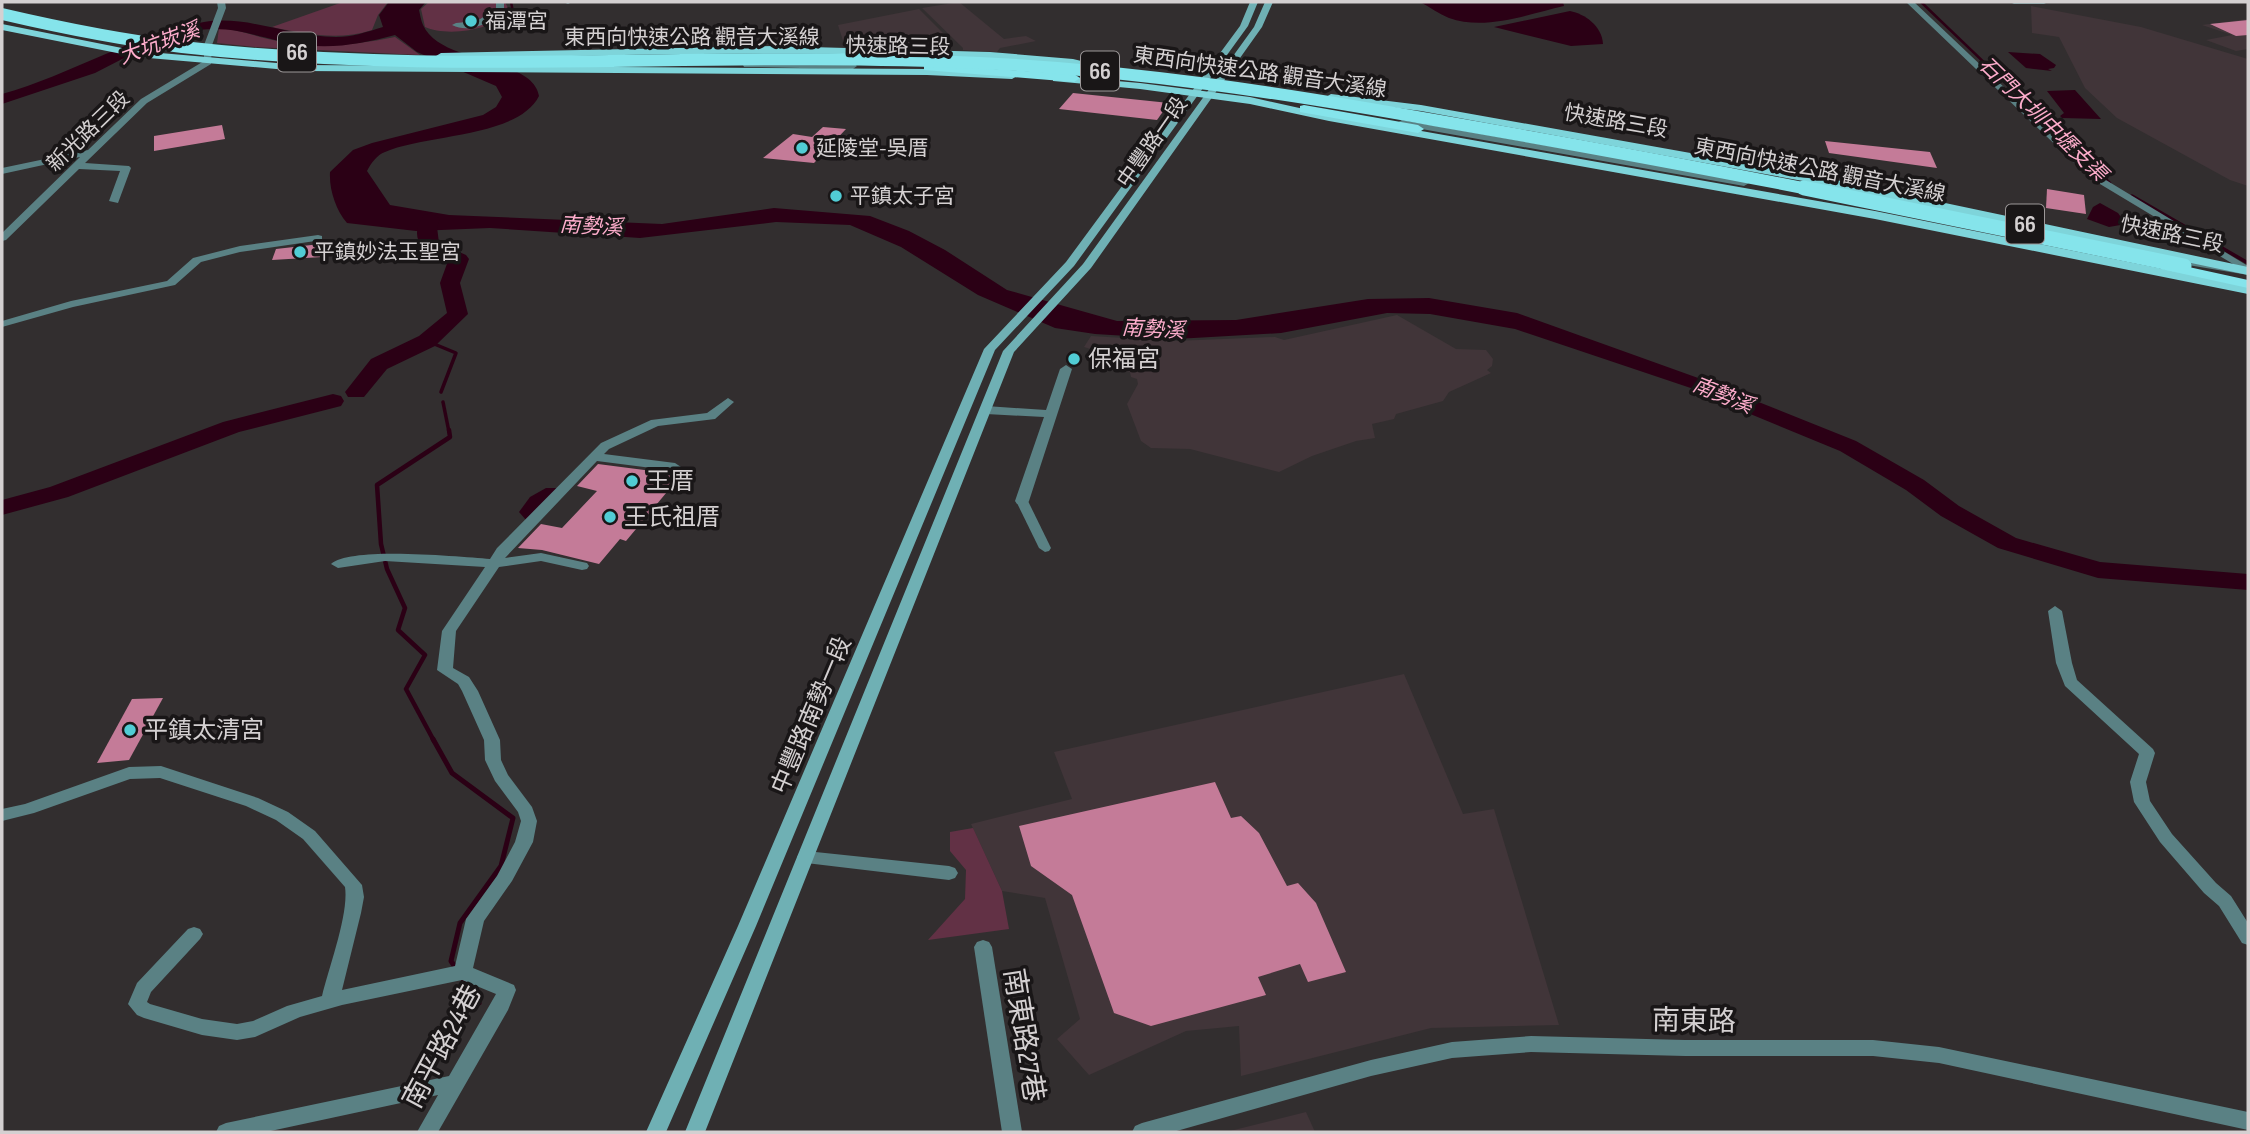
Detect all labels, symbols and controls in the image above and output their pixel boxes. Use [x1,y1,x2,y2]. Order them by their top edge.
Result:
place label: 福潭宮 [485,9,548,34]
marker: 福潭宮 [463,13,479,29]
water label: 大坑崁溪 [115,16,206,70]
street label: 東西向快速公路 觀音大溪線 [564,25,820,50]
road number: 66 [278,32,316,72]
street label: 快速路三段 [845,33,951,60]
street label: 東西向快速公路 觀音大溪線 [1132,42,1388,103]
road number: 66 [1081,52,1119,90]
water label: 石門大圳中壢支渠 [1974,52,2114,189]
street label: 新光路三段 [42,86,135,177]
street label: 中豐路一段 [1112,92,1193,192]
street label: 快速路三段 [1562,100,1670,143]
street label: 東西向快速公路 觀音大溪線 [1692,134,1948,207]
place label: 延陵堂-吳厝 [816,136,929,161]
marker: 延陵堂-吳厝 [794,140,810,156]
place label: 平鎮太子宮 [850,184,955,209]
marker: 平鎮太子宮 [828,188,844,204]
road number: 66 [2006,204,2044,244]
street label: 快速路三段 [2118,211,2226,258]
water label: 南勢溪 [559,212,626,241]
place label: 平鎮妙法玉聖宮 [314,240,461,265]
marker: 平鎮妙法玉聖宮 [292,244,308,260]
water label: 南勢溪 [1121,315,1188,344]
place label: 保福宮 [1088,345,1160,374]
marker: 保福宮 [1066,351,1082,367]
water label: 南勢溪 [1689,372,1759,420]
place label: 王厝 [646,467,694,496]
marker: 王厝 [624,473,640,489]
place label: 王氏祖厝 [624,503,720,532]
marker: 王氏祖厝 [602,509,618,525]
street label: 中豐路南勢一段 [765,632,858,798]
place label: 平鎮太清宮 [144,716,264,745]
marker: 平鎮太清宮 [122,722,138,738]
street label: 南東路27巷 [997,966,1050,1104]
street label: 南平路24巷 [396,979,489,1114]
street label: 南東路 [1652,1004,1736,1039]

